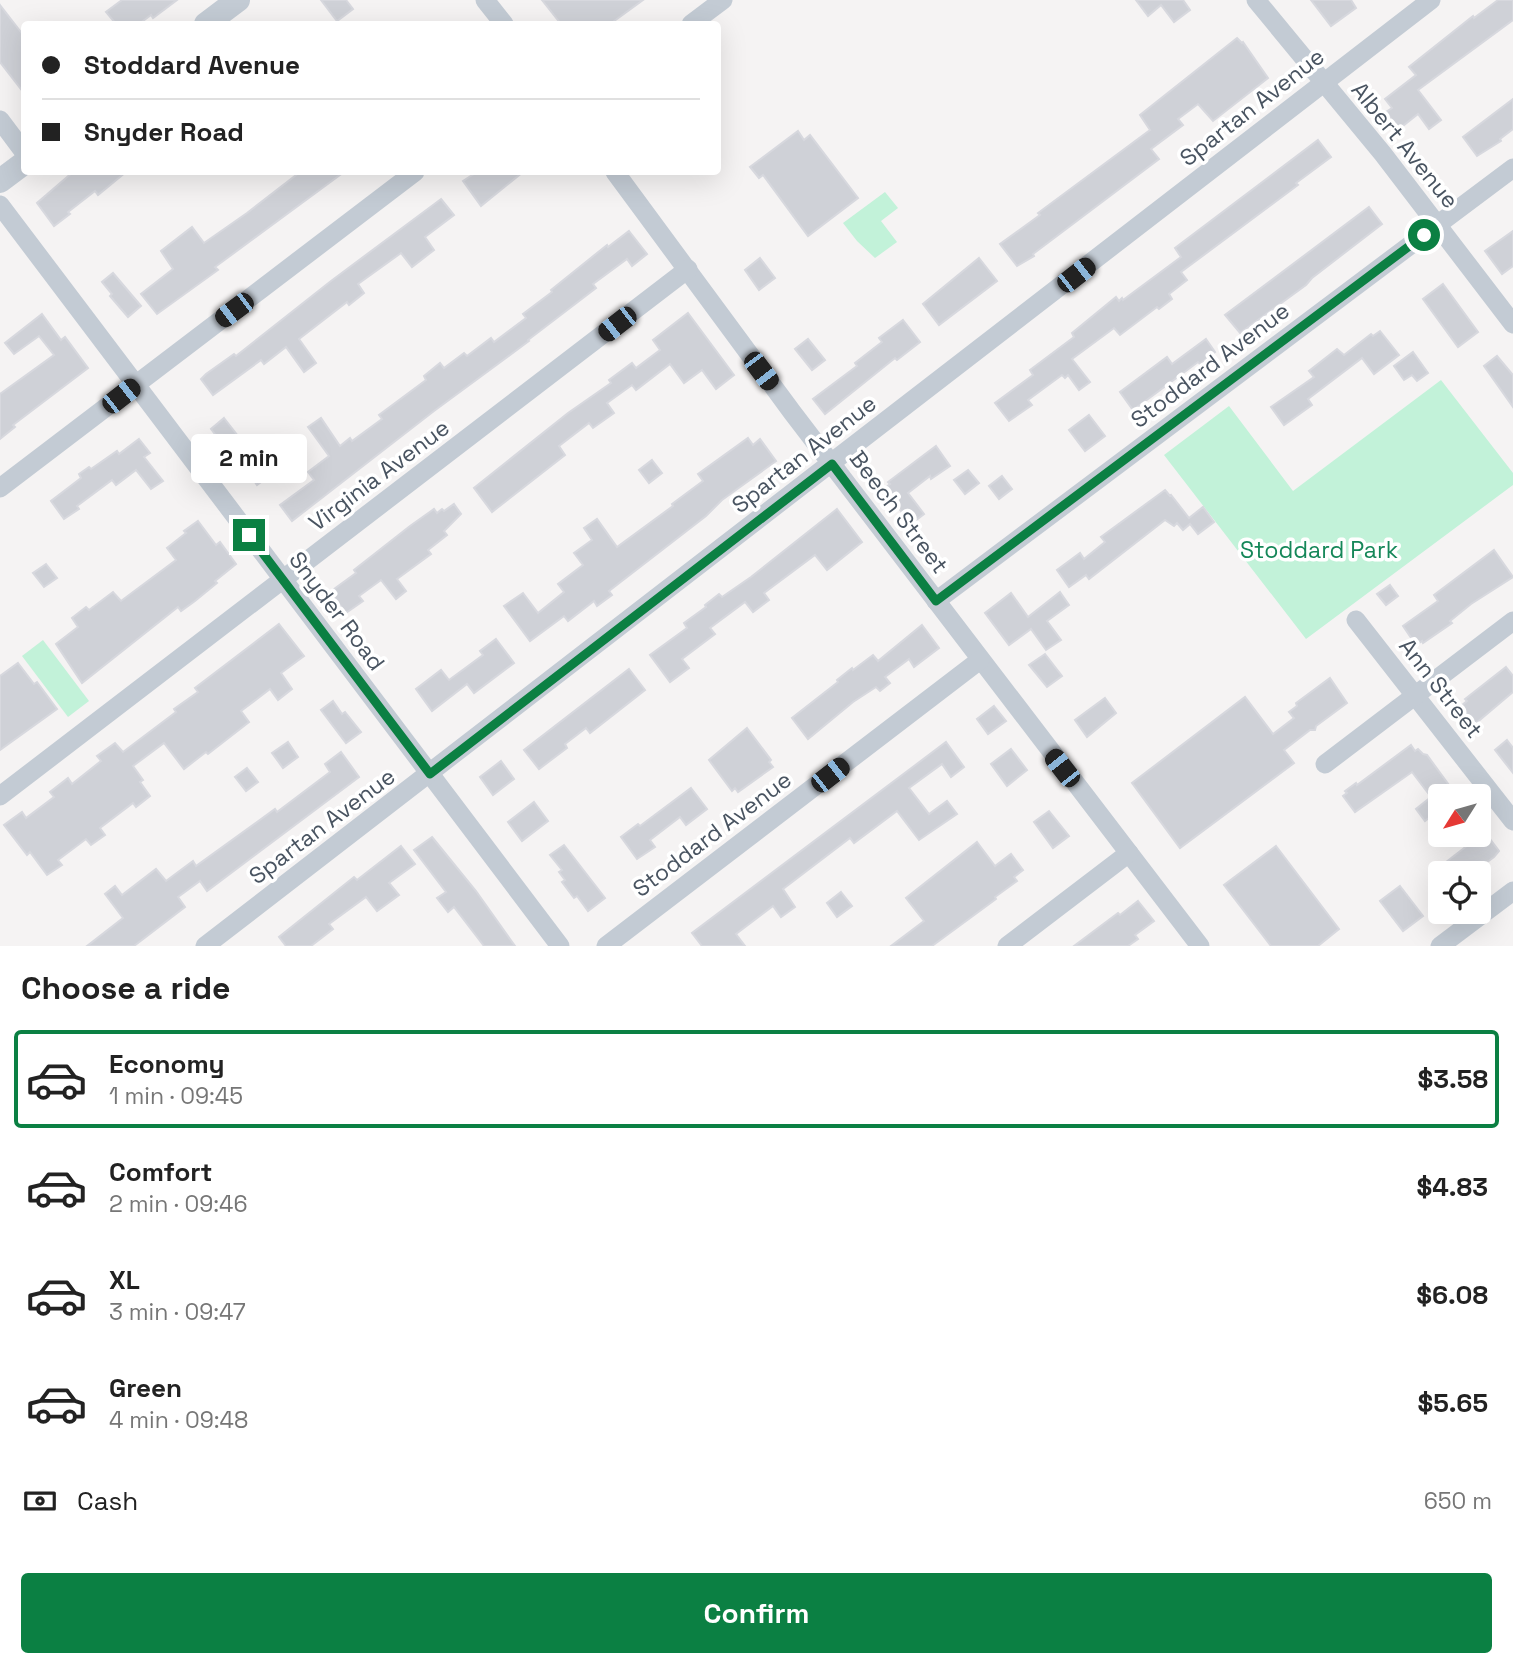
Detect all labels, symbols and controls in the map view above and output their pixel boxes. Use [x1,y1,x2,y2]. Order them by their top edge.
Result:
street label: Spartan Avenue [1174,41,1330,173]
text: Stoddard Avenue [84,48,300,82]
street label: Albert Avenue [1345,75,1465,215]
text: Snyder Road [84,115,244,149]
route start [1408,219,1440,251]
car [1053,254,1100,296]
car [211,289,258,331]
street label: Stoddard Avenue [1125,295,1295,435]
car [594,303,641,345]
car [740,348,783,394]
car [98,375,145,417]
street label: Spartan Avenue [726,388,882,520]
street label: Virginia Avenue [303,412,455,538]
callout: 2 min [191,434,307,482]
text: 2 min [219,443,279,473]
street label: Beech Street [843,444,955,580]
route end [233,519,265,551]
park label: Stoddard Park [1240,535,1398,565]
street label: Snyder Road [282,545,392,677]
street label: Ann Street [1393,632,1489,744]
car [1041,745,1084,791]
car [807,754,854,796]
street label: Spartan Avenue [243,761,401,891]
street label: Stoddard Avenue [627,764,797,904]
north arrow [1428,784,1491,847]
map controls [1428,784,1491,924]
button: locate [1428,861,1491,924]
text: Choose a ride [21,968,231,1008]
text: Economy [109,1047,225,1081]
icon: car [25,1048,88,1111]
text: $3.58 [1417,1062,1488,1096]
text: 1 min · 09:45 [109,1081,243,1111]
text: Comfort [109,1155,212,1189]
icon: car [25,1156,88,1219]
text: $4.83 [1417,1170,1488,1204]
text: 2 min · 09:46 [109,1189,248,1219]
text: XL [109,1263,140,1297]
icon: car [25,1264,88,1327]
text: $6.08 [1416,1278,1488,1312]
text: 3 min · 09:47 [109,1297,246,1327]
text: Green [109,1371,182,1405]
icon: car [25,1372,88,1435]
text: $5.65 [1417,1386,1488,1420]
text: 4 min · 09:48 [109,1405,248,1435]
icon: cash [21,1482,59,1520]
text: Cash [77,1484,138,1518]
text: 650 m [1424,1486,1492,1516]
button: Confirm [21,1573,1492,1653]

